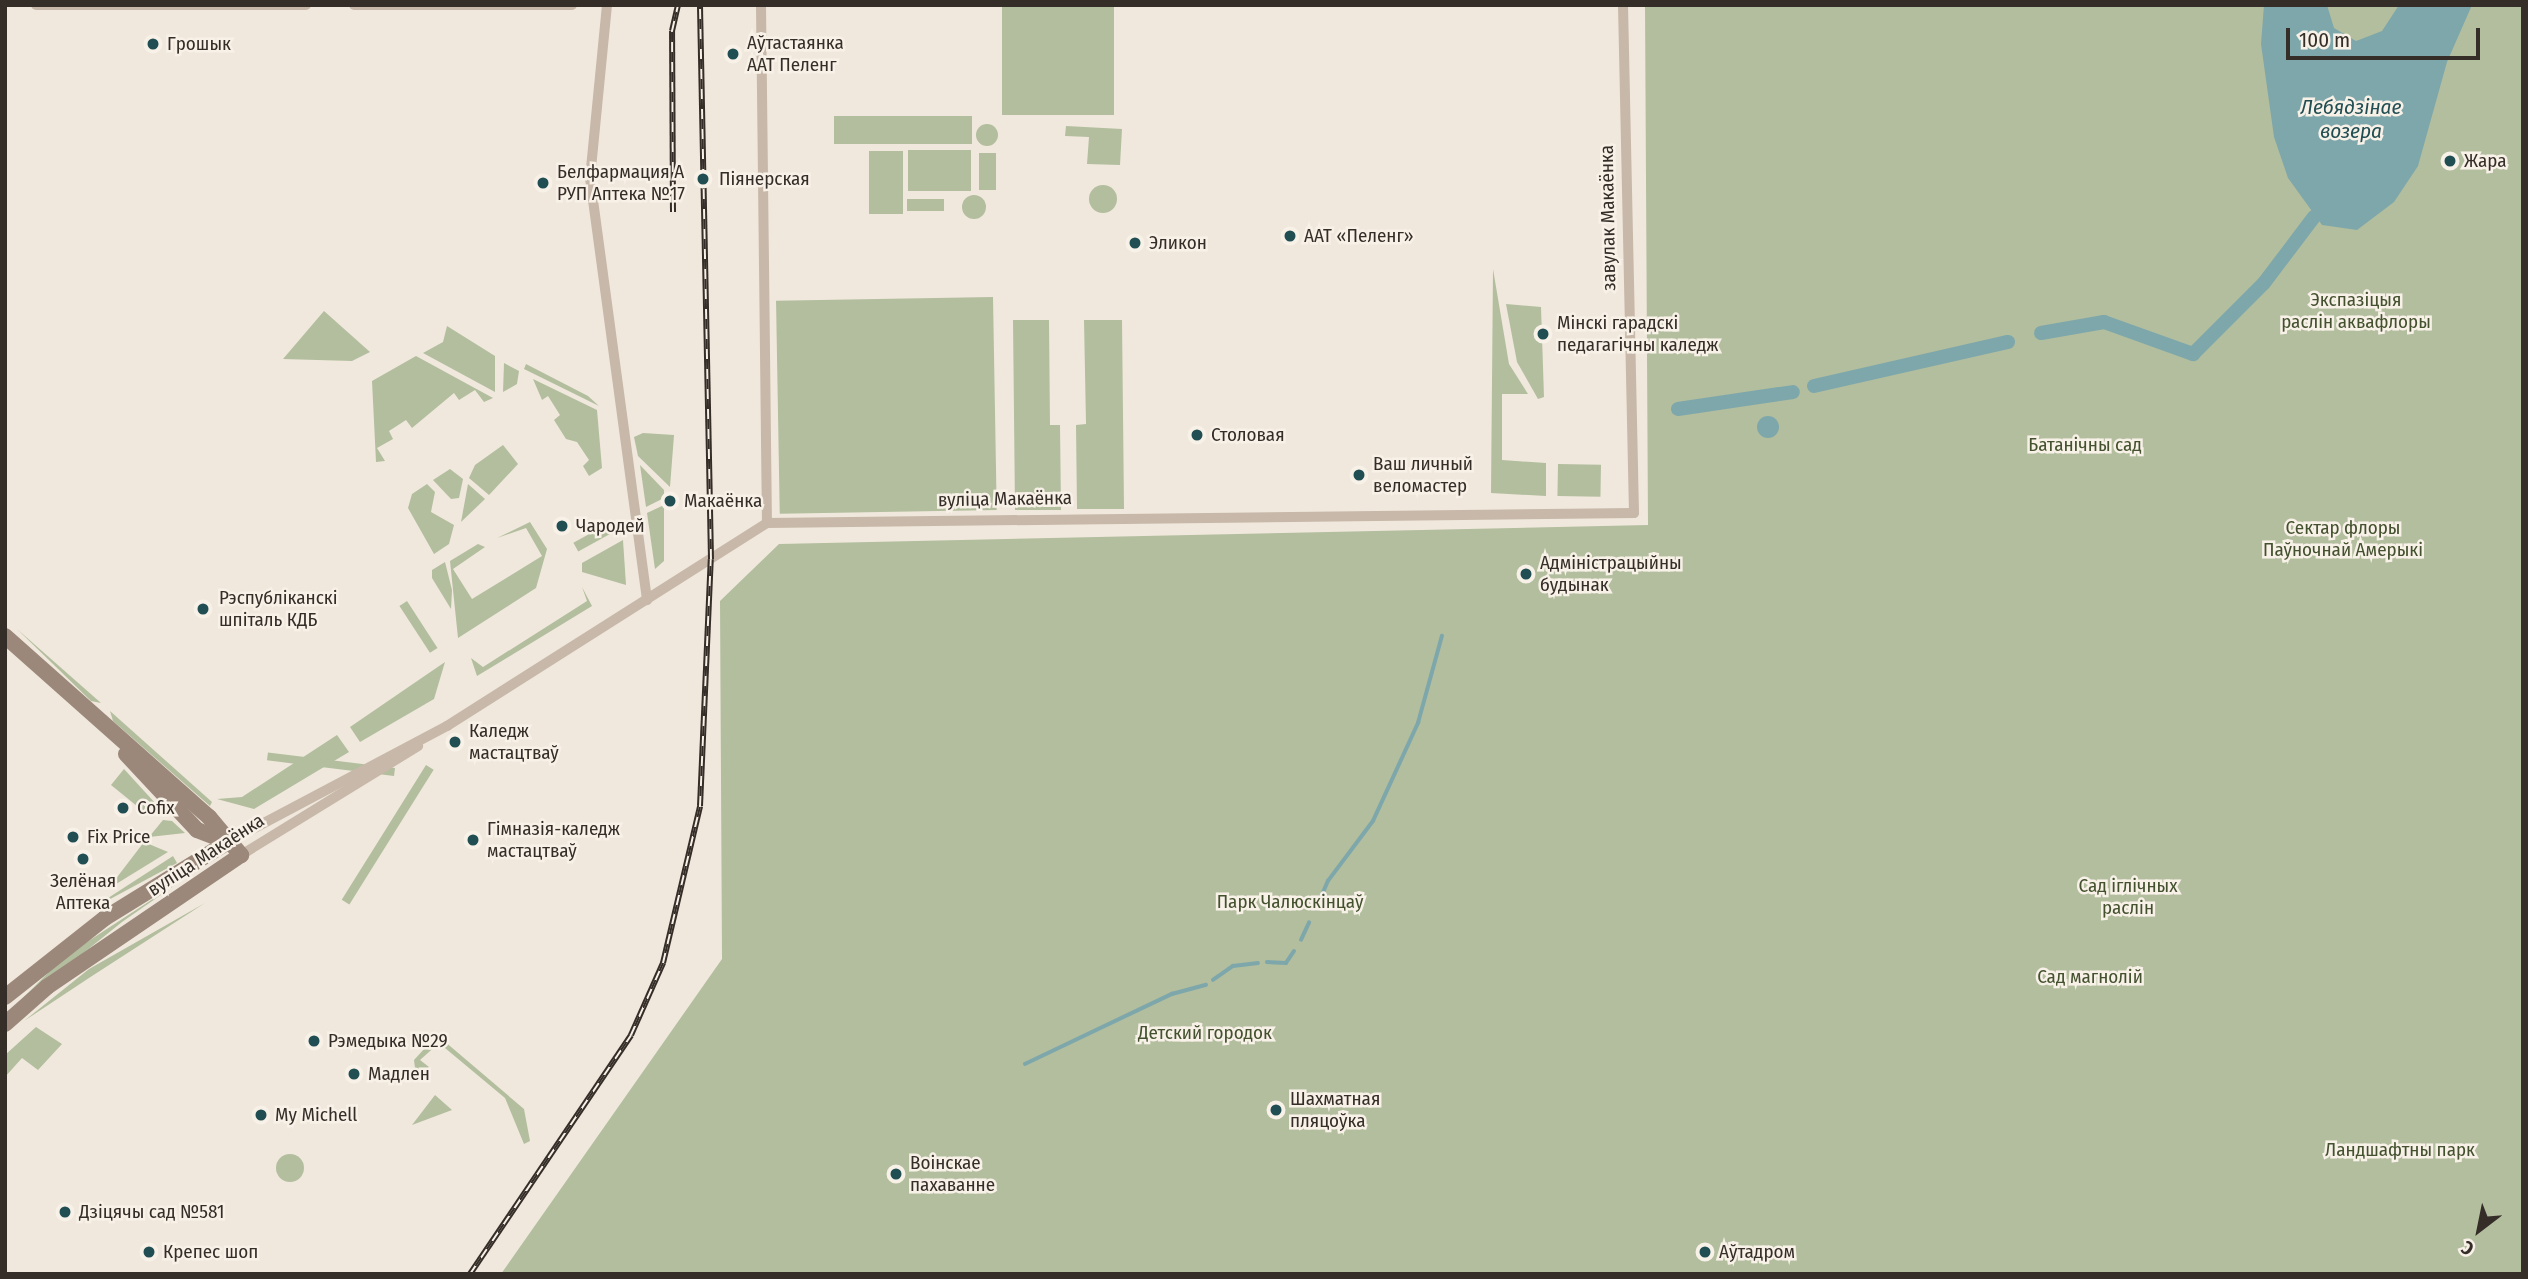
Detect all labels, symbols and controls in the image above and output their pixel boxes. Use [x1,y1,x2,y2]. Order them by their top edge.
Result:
scale bar [2290,14,2484,58]
text: 100 m [2299,27,2350,53]
place label: Аўтастаянка ААТ Пеленг [747,32,844,76]
place label: Грошык [167,33,231,55]
marker: Грошык [145,36,161,52]
marker: Аўтастаянка ААТ Пеленг [725,46,741,62]
water label: Лебядзінае возера [2301,94,2401,144]
street label: завулак Макаёнка [1595,145,1621,291]
place label: Жара [2464,150,2507,172]
marker: Жара [2442,153,2458,169]
place label: Белфармация А РУП Аптека №17 [557,161,685,205]
place label: Піянерская [719,168,810,190]
marker: Піянерская [693,169,713,189]
marker: Белфармация А РУП Аптека №17 [535,175,551,191]
place label: ААТ «Пеленг» [1304,225,1414,247]
marker: ААТ «Пеленг» [1282,228,1298,244]
place label: Эликон [1149,232,1207,254]
marker: Эликон [1127,235,1143,251]
park label: Экспазіцыя раслін аквафлоры [2281,289,2431,333]
place label: Мінскі гарадскі педагагічны каледж [1557,312,1718,356]
marker: Мінскі гарадскі педагагічны каледж [1535,326,1551,342]
place label: Столовая [1211,424,1285,446]
marker: Столовая [1189,427,1205,443]
park label: Батанічны сад [2028,434,2142,456]
place label: Ваш личный веломастер [1373,453,1473,497]
marker: Ваш личный веломастер [1351,467,1367,483]
street label: вуліца Макаёнка [938,486,1072,512]
place label: Макаёнка [684,490,762,512]
marker: Макаёнка [662,493,678,509]
place label: Чародей [576,515,645,537]
park label: Сектар флоры Паўночнай Амерыкі [2263,517,2423,561]
marker: Чародей [554,518,570,534]
place label: Адміністрацыйны будынак [1540,552,1682,596]
marker: Адміністрацыйны будынак [1518,566,1534,582]
place label: Рэспубліканскі шпіталь КДБ [219,587,337,631]
marker: Рэспубліканскі шпіталь КДБ [193,599,213,619]
place label: Каледж мастацтваў [469,720,559,764]
marker: Каледж мастацтваў [447,734,463,750]
place label: Cofix [137,797,175,819]
marker: Cofix [115,800,131,816]
street label: вуліца Макаёнка [144,809,268,901]
place label: Гімназія-каледж мастацтваў [487,818,620,862]
place label: Fix Price [87,826,150,848]
marker: Fix Price [65,829,81,845]
marker: Гімназія-каледж мастацтваў [465,832,481,848]
marker: Зелёная Аптека [75,851,91,867]
place label: Зелёная Аптека [50,870,116,914]
park label: Сад іглічных раслін [2078,875,2178,919]
park label: Парк Чалюскінцаў [1217,891,1363,913]
park label: Сад магнолій [2037,966,2143,988]
park label: Детский городок [1138,1022,1272,1044]
place label: Рэмедыка №29 [328,1030,448,1052]
marker: Рэмедыка №29 [306,1033,322,1049]
place label: Мадлен [368,1063,430,1085]
marker: Мадлен [346,1066,362,1082]
place label: Шахматная пляцоўка [1290,1088,1380,1132]
marker: Шахматная пляцоўка [1268,1102,1284,1118]
place label: My Michell [275,1104,357,1126]
marker: My Michell [253,1107,269,1123]
park label: Ландшафтны парк [2325,1139,2475,1161]
place label: Воінскае пахаванне [910,1152,995,1196]
marker: Воінскае пахаванне [888,1166,904,1182]
north arrow [2444,1195,2514,1265]
place label: Дзіцячы сад №581 [79,1201,224,1223]
marker: Дзіцячы сад №581 [57,1204,73,1220]
text: С [2457,1236,2478,1261]
place label: Крепес шоп [163,1241,258,1263]
place label: Аўтадром [1719,1241,1795,1263]
marker: Крепес шоп [141,1244,157,1260]
marker: Аўтадром [1697,1244,1713,1260]

